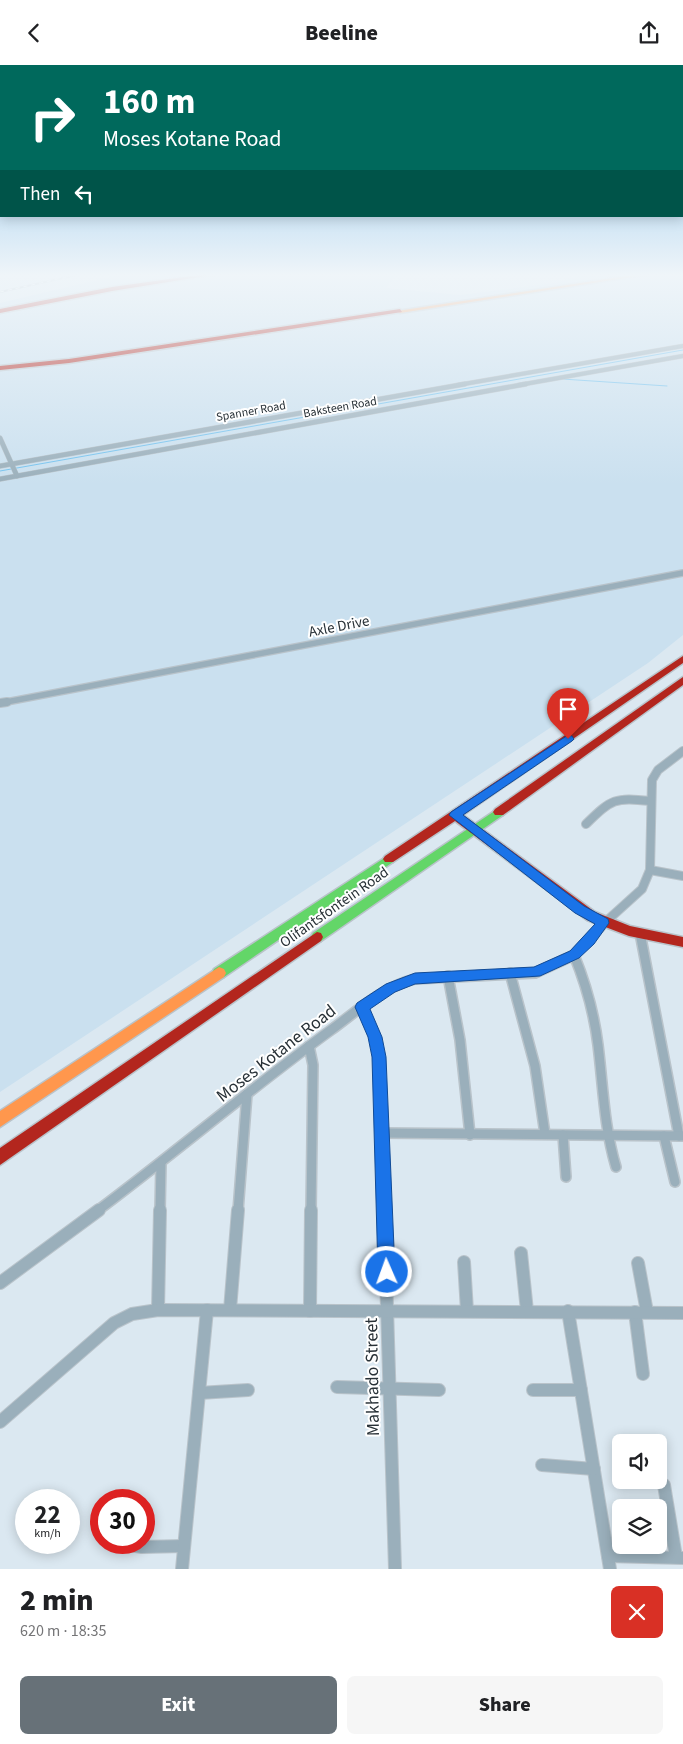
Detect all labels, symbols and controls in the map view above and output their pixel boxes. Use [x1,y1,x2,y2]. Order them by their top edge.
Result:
text: Beeline [305,17,378,49]
icon: back [20,19,48,47]
icon: share [635,19,663,47]
text: 160 m [103,77,195,127]
icon: right [20,85,85,150]
text: Moses Kotane Road [103,123,281,155]
icon: left [70,180,98,208]
text: Then [20,181,60,208]
street label: Baksteen Road [302,393,378,422]
street label: Spanner Road [215,397,287,426]
street label: Axle Drive [307,610,371,643]
pin [547,688,589,739]
icon: arrive [554,695,582,723]
street label: Olifantsfontein Road [276,862,393,953]
street label: Moses Kotane Road [211,999,342,1108]
position arrow [360,1245,412,1297]
street label: Makhado Street [359,1318,386,1436]
map controls [612,1434,667,1554]
button: sound [612,1434,667,1489]
speed limit sign: 30 [90,1489,155,1554]
text: 22 [34,1497,61,1533]
button: layers [612,1499,667,1554]
text: km/h [34,1525,61,1542]
text: 2 min [20,1579,94,1622]
button: close [611,1586,663,1638]
text: 620 m · 18:35 [20,1620,107,1642]
button: Exit [20,1676,337,1734]
button: Share [347,1676,663,1734]

